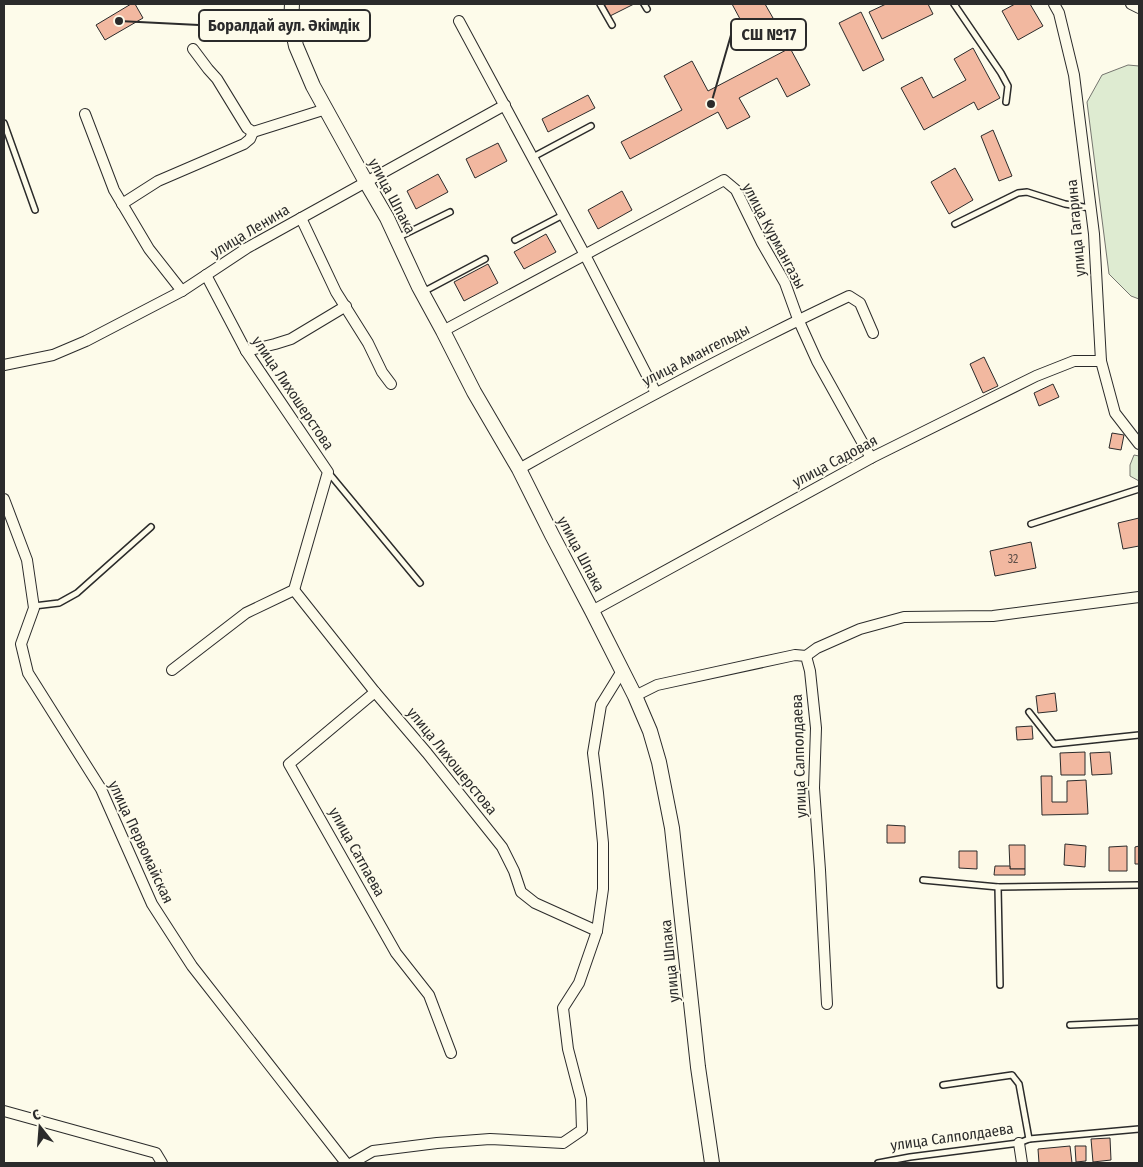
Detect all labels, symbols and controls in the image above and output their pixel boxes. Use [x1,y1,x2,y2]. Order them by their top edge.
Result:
callout: Боралдай аул. Әкімдік [199,10,370,41]
text: Боралдай аул. Әкімдік [208,16,361,35]
callout: СШ №17 [731,19,806,50]
text: СШ №17 [742,25,797,44]
street label: улица Шпака [365,155,419,237]
street label: улица Гагарина [1063,178,1089,278]
street label: улица Курмангазы [739,180,809,292]
street label: улица Ленина [207,200,293,262]
street label: улица Амангельды [639,320,753,390]
street label: улица Лихошерстова [248,333,338,453]
street label: улица Садовая [789,431,881,491]
street label: улица Шпака [554,513,608,595]
house number: 32 [1008,552,1018,566]
street label: улица Салполдаева [788,694,810,818]
street label: улица Лихошерстова [403,704,501,818]
street label: улица Первомайская [105,778,177,906]
street label: улица Сатпаева [325,804,389,900]
street label: улица Шпака [657,919,683,1003]
north arrow [15,1102,65,1152]
text: С [30,1106,43,1124]
street label: улица Салполдаева [889,1119,1015,1155]

